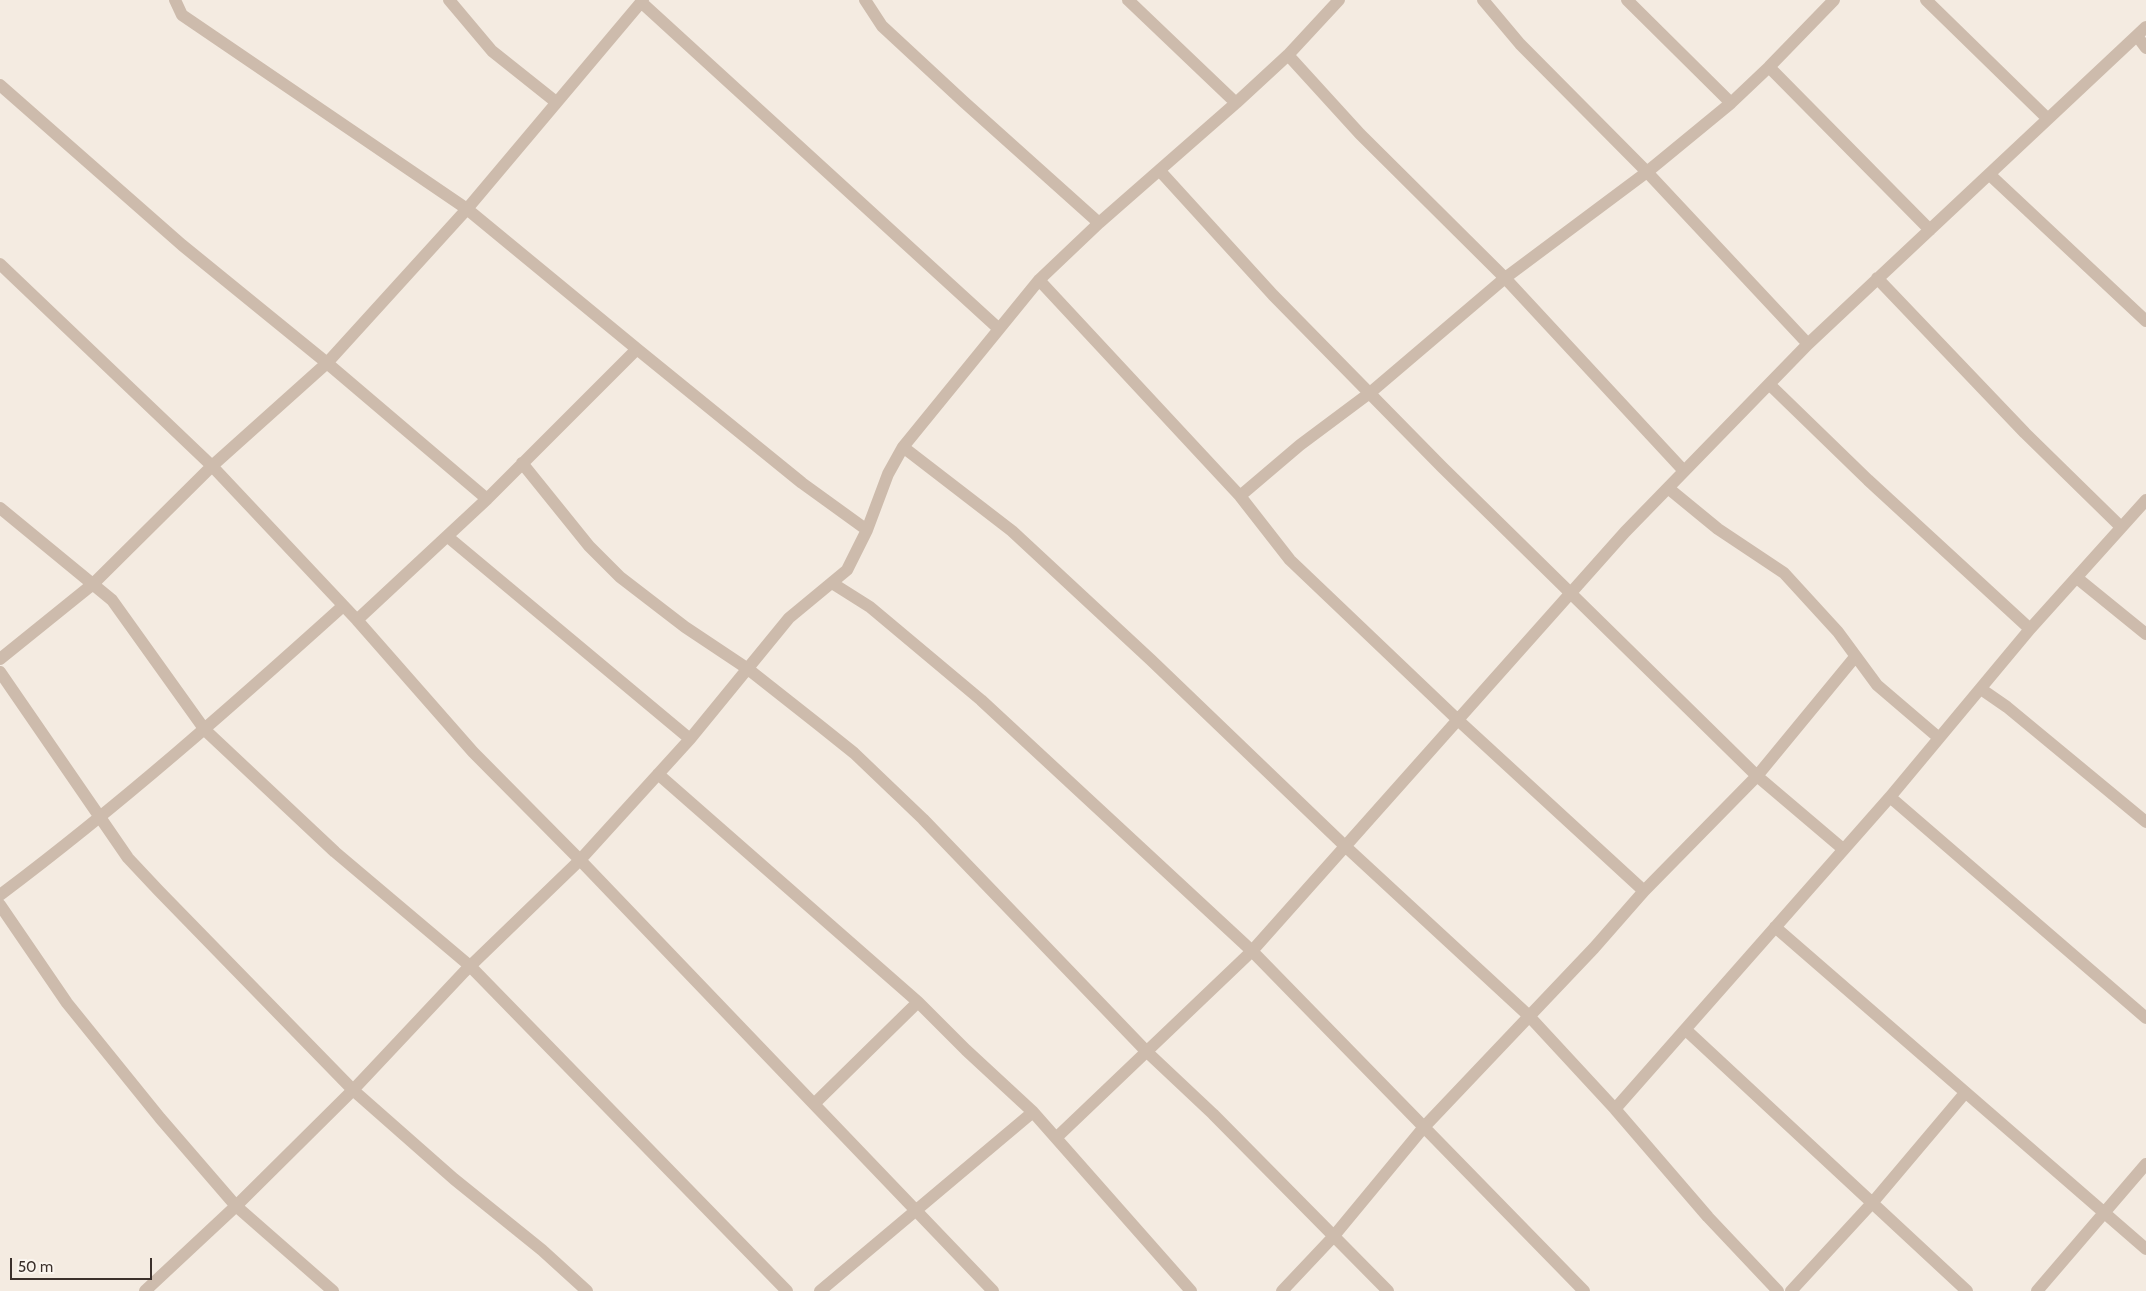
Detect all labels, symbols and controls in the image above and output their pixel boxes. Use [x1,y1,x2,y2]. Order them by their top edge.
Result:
scale bar [12,1248,155,1280]
text: 50 m [18,1258,53,1276]

